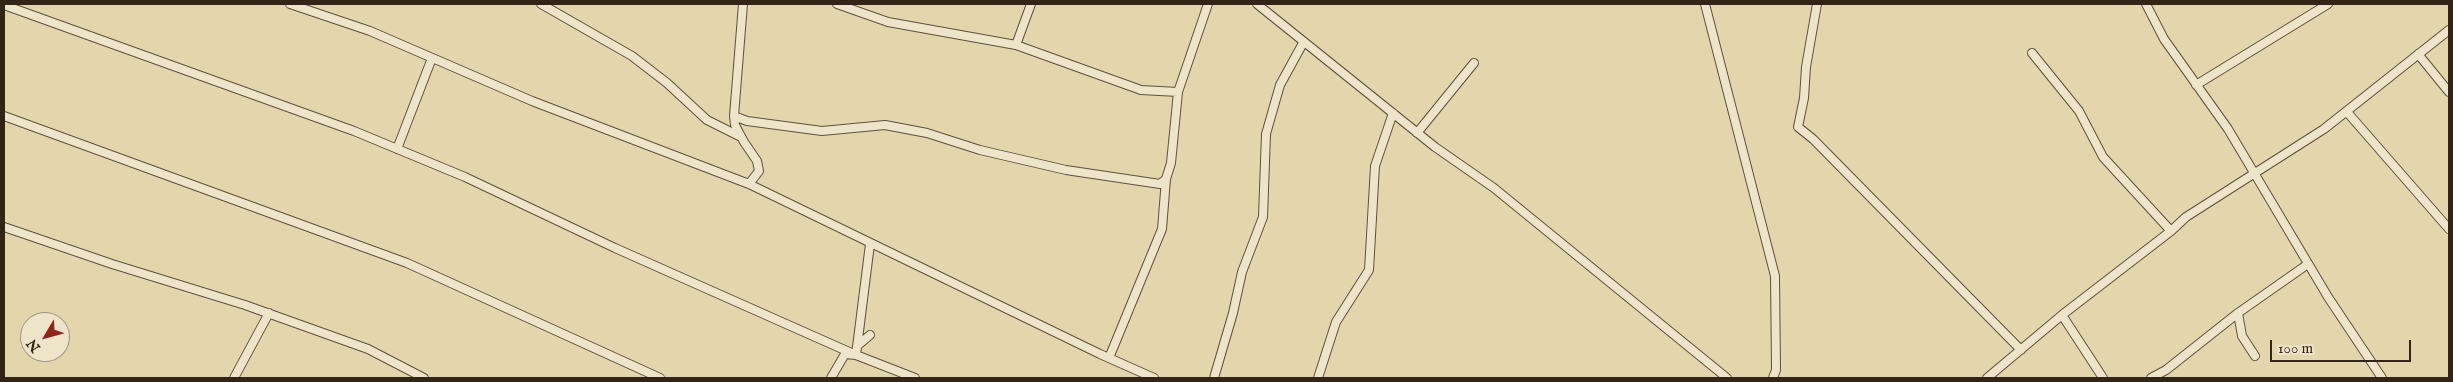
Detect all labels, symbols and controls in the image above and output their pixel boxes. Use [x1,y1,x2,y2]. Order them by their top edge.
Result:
north arrow [20,312,70,362]
scale bar [2273,330,2414,362]
text: N [23,335,45,356]
text: 100 m [2278,339,2313,358]

